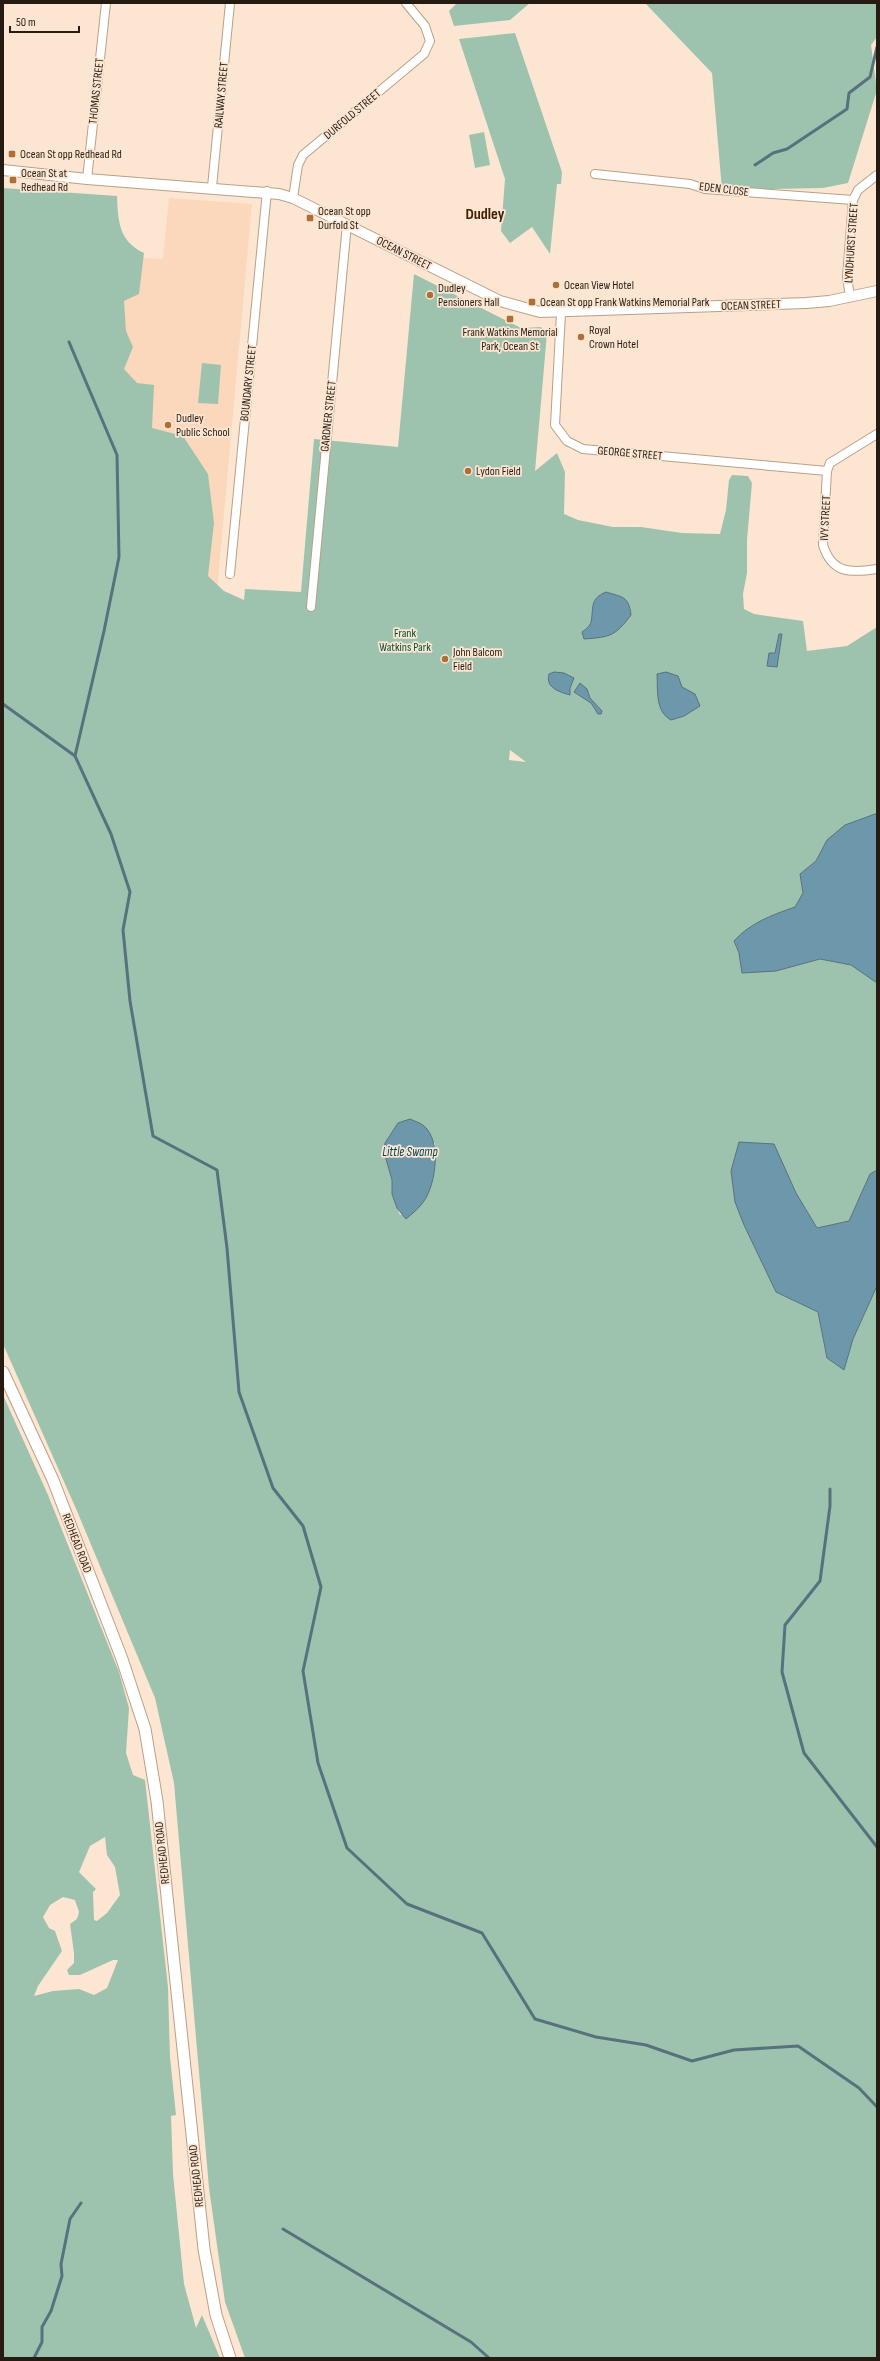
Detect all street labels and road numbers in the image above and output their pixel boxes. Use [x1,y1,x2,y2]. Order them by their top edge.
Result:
street label: THOMAS STREET [86,57,107,125]
street label: RAILWAY STREET [211,61,232,129]
street label: DURFOLD STREET [321,86,384,143]
street label: EDEN CLOSE [698,179,750,200]
street label: LYNDHURST STREET [841,202,862,284]
street label: OCEAN STREET [374,233,434,274]
street label: OCEAN STREET [721,297,781,314]
street label: BOUNDARY STREET [237,344,260,422]
street label: GARDNER STREET [317,380,340,452]
street label: GEORGE STREET [597,443,663,464]
street label: IVY STREET [817,495,834,541]
street label: REDHEAD ROAD [58,1511,95,1575]
street label: REDHEAD ROAD [152,1821,173,1885]
street label: REDHEAD ROAD [186,2144,207,2208]

